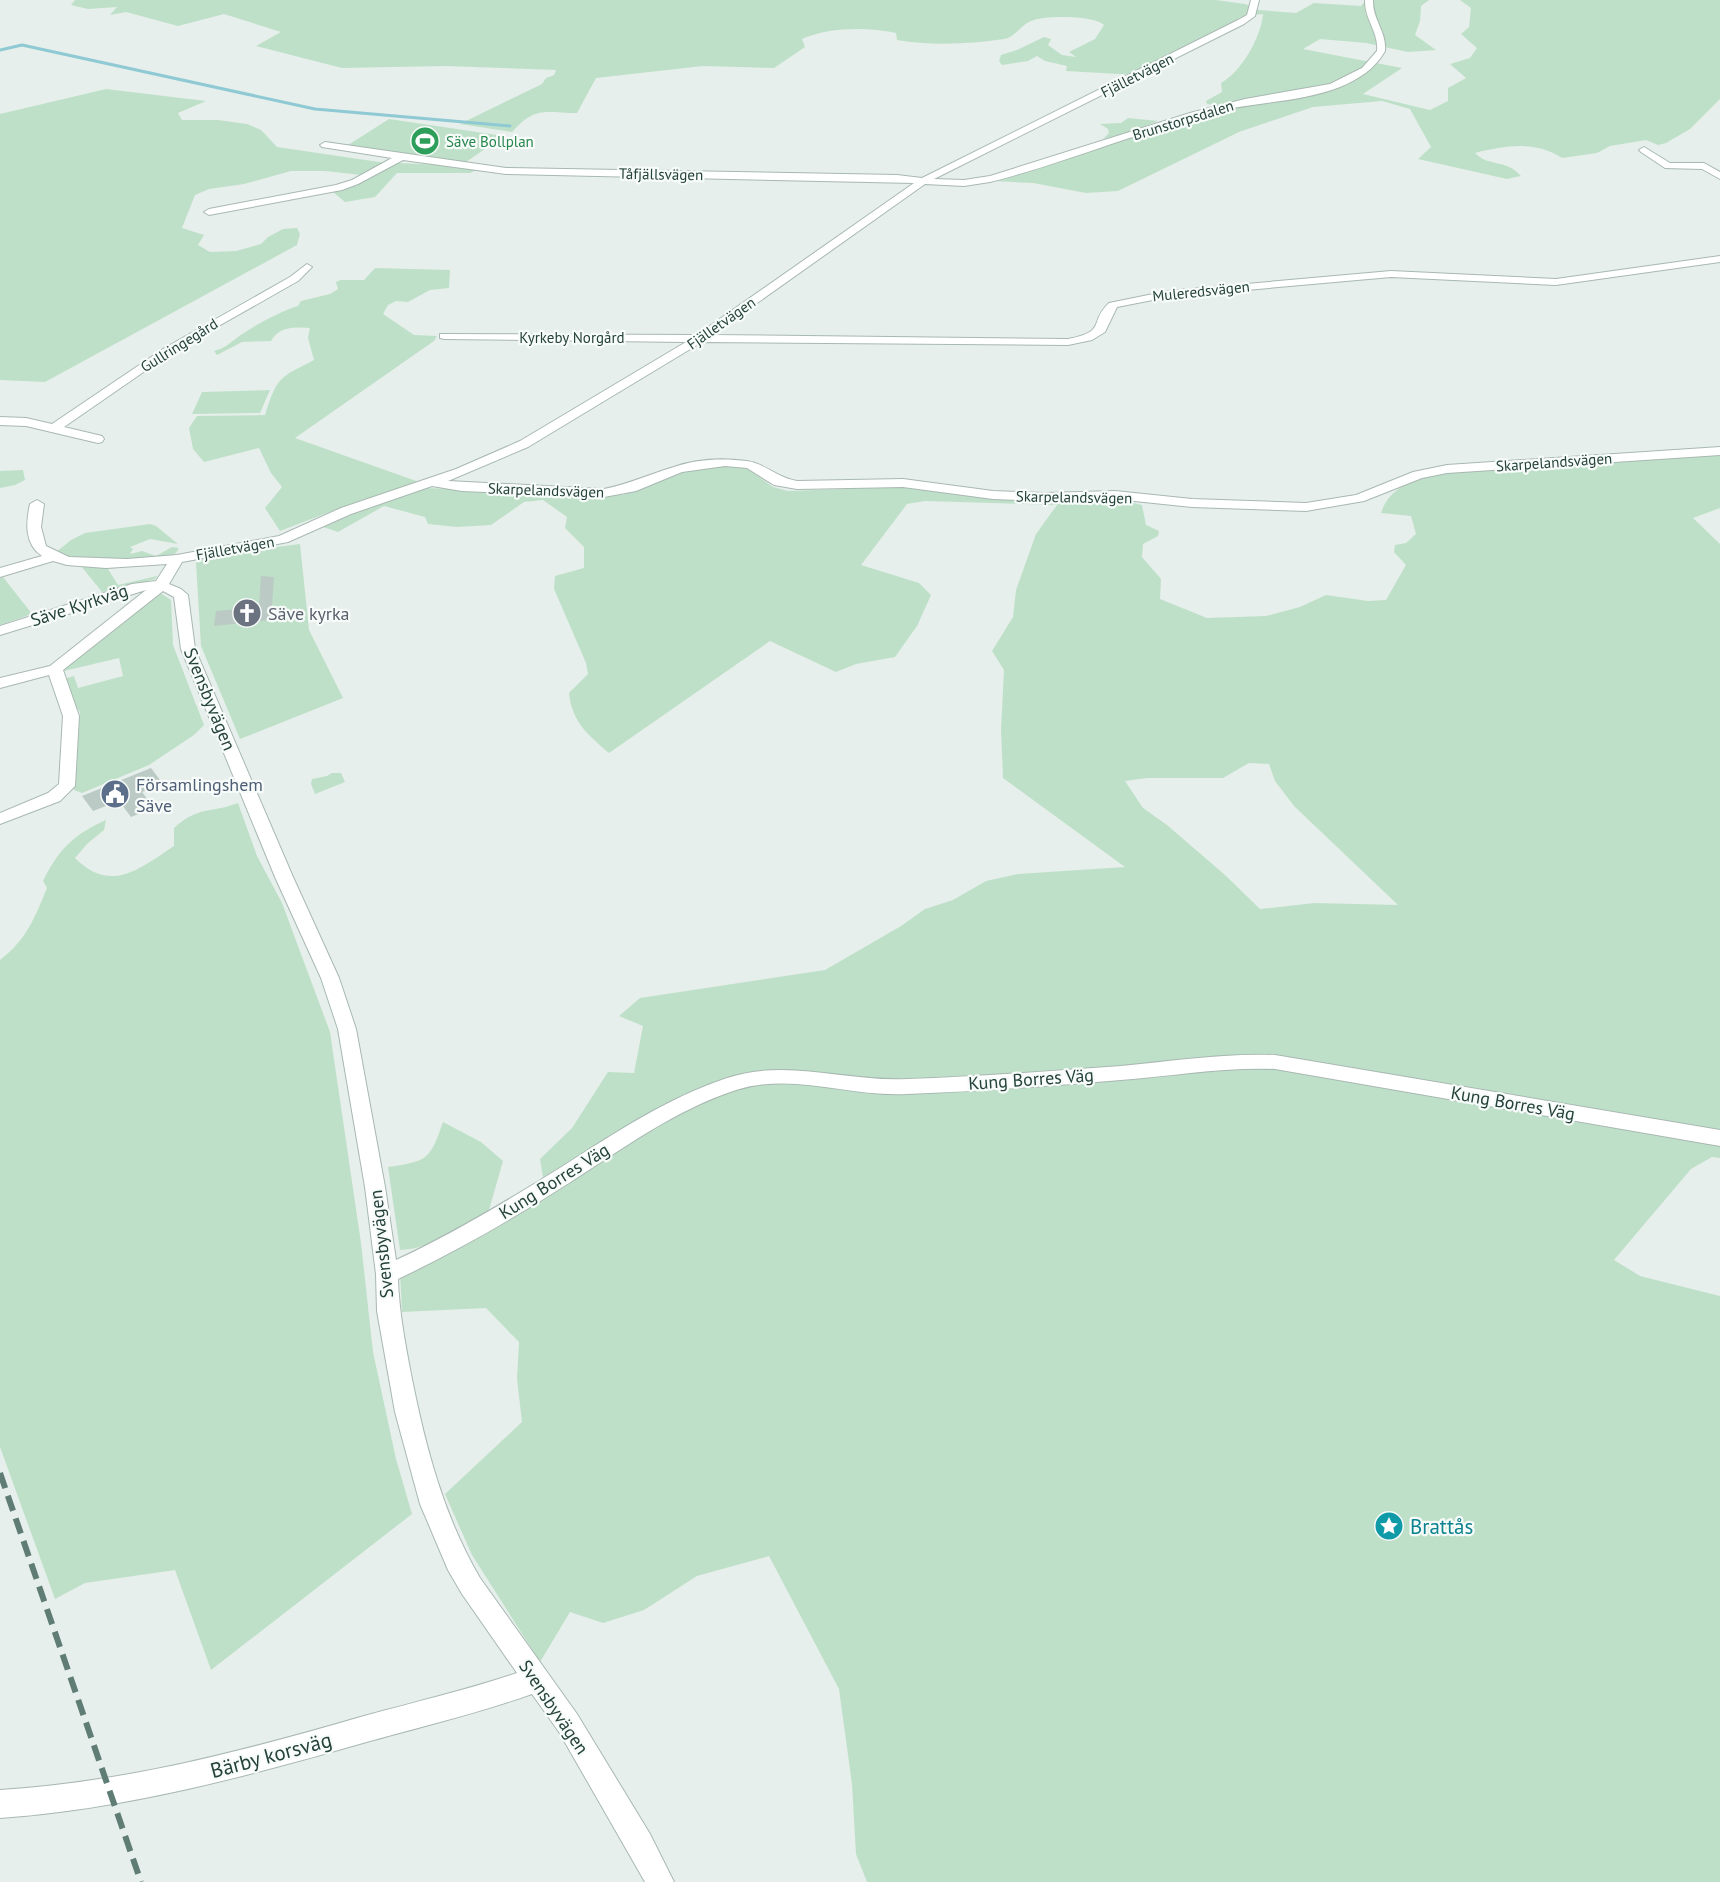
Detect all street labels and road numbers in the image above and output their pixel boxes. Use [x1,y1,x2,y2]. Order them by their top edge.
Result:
street label: Fjälletvägen [1097,49,1177,101]
street label: Brunstorpsdalen [1130,96,1236,144]
street label: Tåfjällsvägen [619,164,703,184]
street label: Muleredsvägen [1151,276,1251,306]
street label: Fjälletvägen [683,292,759,354]
street label: Gullringegård [137,314,221,376]
street label: Kyrkeby Norgård [519,328,625,347]
street label: Skarpelandsvägen [1495,448,1613,476]
street label: Skarpelandsvägen [488,478,604,502]
street label: Skarpelandsvägen [1016,486,1132,508]
street label: Fjälletvägen [194,532,276,564]
street label: Säve Kyrkväg [27,578,131,632]
street label: Svensbyvägen [179,644,241,754]
street label: Kung Borres Väg [967,1063,1095,1095]
street label: Kung Borres Väg [1449,1081,1577,1125]
street label: Kung Borres Väg [495,1138,613,1224]
street label: Svensbyvägen [364,1189,398,1299]
street label: Svensbyvägen [514,1655,594,1759]
street label: Bärby korsväg [207,1726,335,1784]

